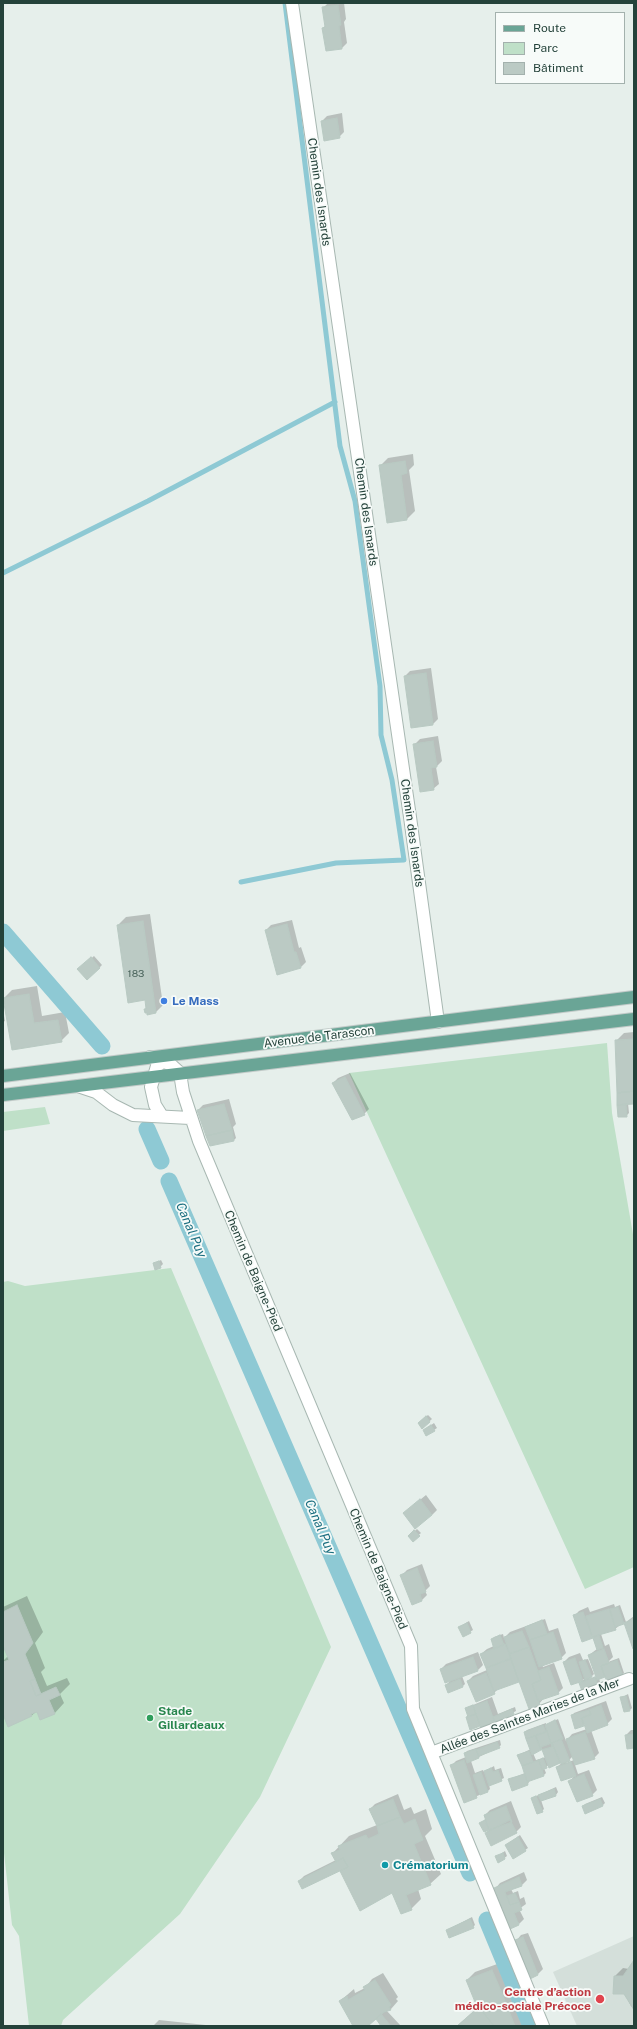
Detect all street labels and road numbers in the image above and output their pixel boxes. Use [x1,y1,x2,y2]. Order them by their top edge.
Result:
street label: Chemin des Isnards [304,137,334,247]
street label: Chemin des Isnards [351,457,381,567]
street label: Chemin des Isnards [397,778,427,888]
street label: Avenue de Tarascon [263,1023,375,1051]
street label: Chemin de Baigne-Pied [221,1208,285,1334]
street label: Chemin de Baigne-Pied [346,1506,410,1632]
street label: Allée des Saintes Maries de la Mer [438,1675,622,1757]

